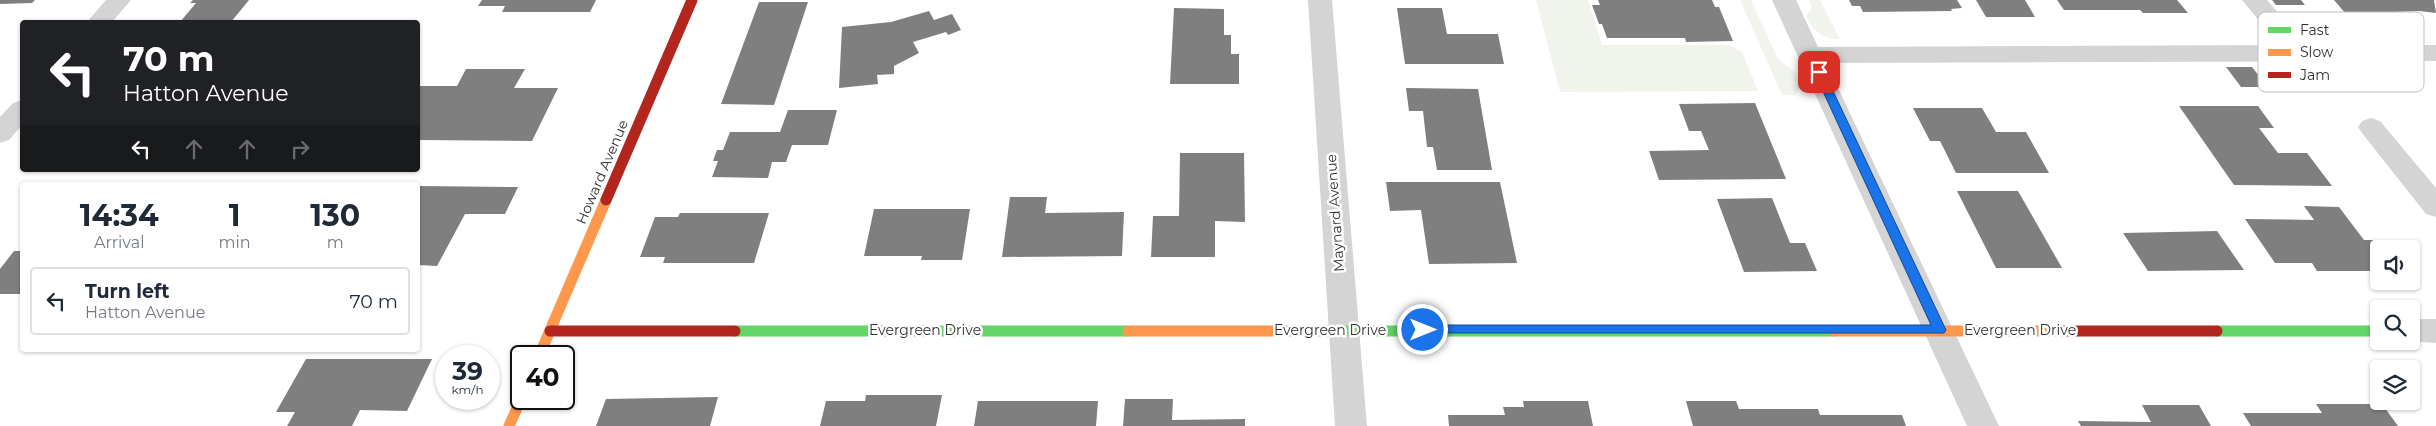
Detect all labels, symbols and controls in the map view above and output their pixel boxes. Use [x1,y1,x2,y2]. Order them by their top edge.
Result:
legend [2258,12,2424,92]
text: Fast [2300,21,2330,39]
text: 70 m [123,37,214,80]
icon: left [40,40,105,105]
text: Slow [2300,43,2334,61]
pin [1798,51,1840,93]
icon: arrive [1805,58,1833,86]
text: Jam [2299,66,2330,84]
text: Hatton Avenue [123,80,288,107]
street label: Howard Avenue [572,117,632,227]
icon: left [127,135,155,163]
icon: ahead [180,135,208,163]
icon: ahead [233,135,261,163]
icon: right [286,135,314,163]
street label: Maynard Avenue [1322,153,1348,273]
text: 14:34 [80,197,159,234]
text: 1 [229,197,240,234]
text: 130 [310,197,360,234]
text: Arrival [94,233,144,252]
text: min [218,233,251,252]
text: m [327,233,344,252]
map controls [2370,240,2420,410]
button: sound [2370,240,2420,290]
text: Turn left [85,280,170,303]
icon: left [42,287,70,315]
text: 70 m [349,290,398,313]
button: search [2370,300,2420,350]
text: Hatton Avenue [85,303,205,322]
position arrow [1396,303,1448,355]
street label: Evergreen Drive [869,321,981,339]
street label: Evergreen Drive [1274,321,1386,339]
street label: Evergreen Drive [1964,321,2076,339]
speed limit sign: 40 [510,345,575,410]
text: 39 [452,356,483,386]
button: layers [2370,360,2420,410]
text: km/h [451,382,484,397]

